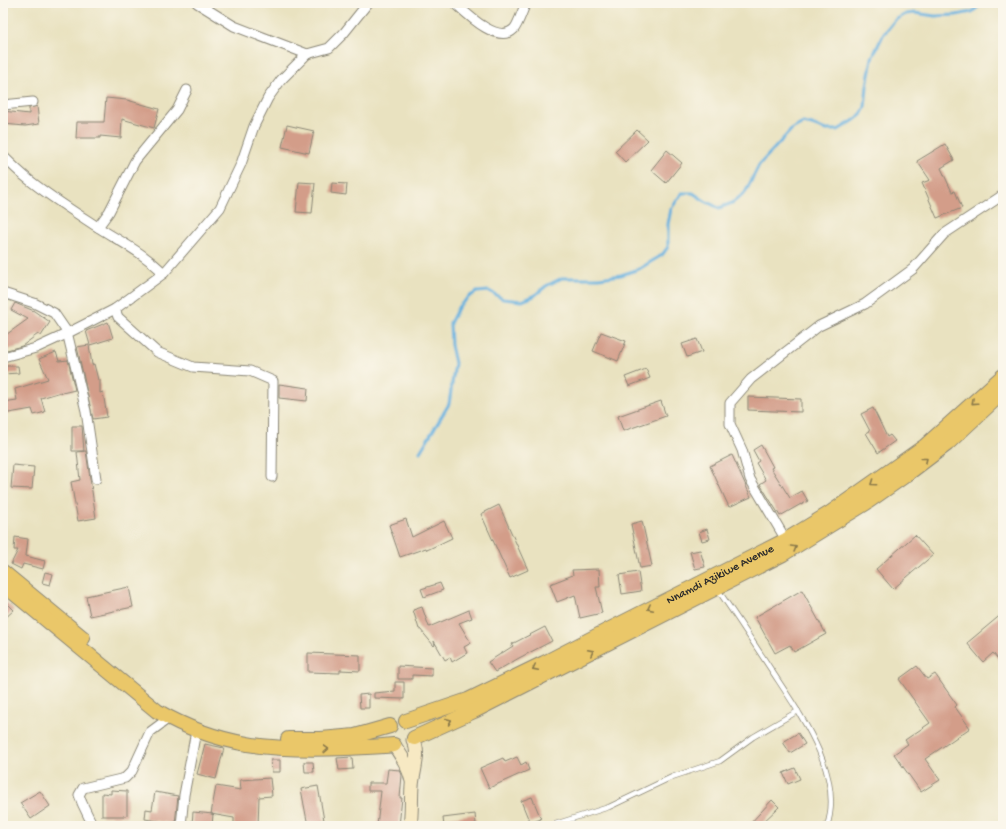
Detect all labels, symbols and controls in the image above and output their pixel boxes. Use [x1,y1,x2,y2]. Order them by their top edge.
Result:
one-way arrow [971,397,979,405]
one-way arrow [921,458,928,465]
one-way arrow [870,478,877,486]
street label: Nnamdi Azikiwe Avenue [664,542,777,608]
one-way arrow [790,545,797,552]
one-way arrow [647,603,654,611]
one-way arrow [587,649,594,656]
one-way arrow [531,663,539,671]
one-way arrow [446,718,453,726]
one-way arrow [323,744,329,753]

